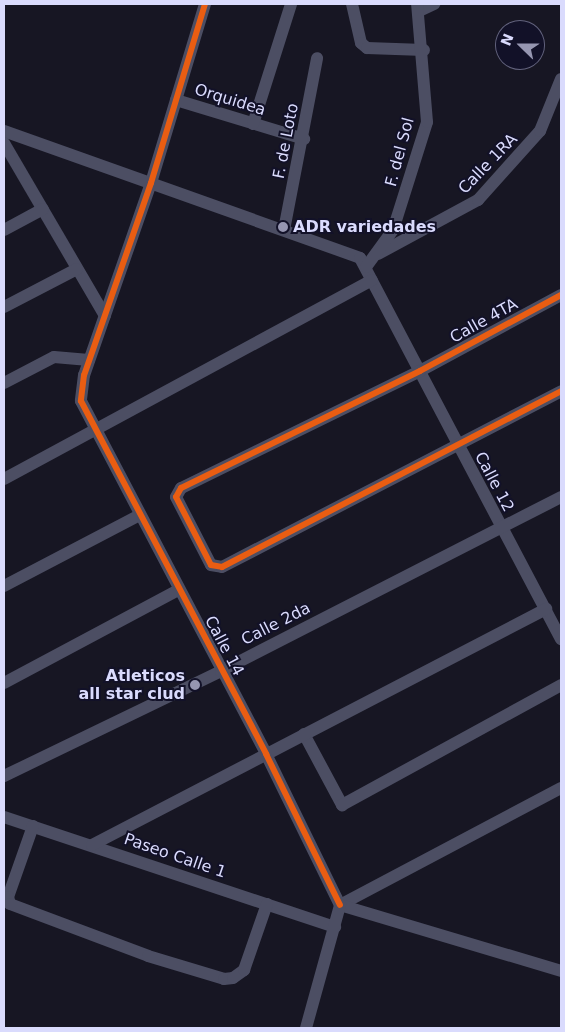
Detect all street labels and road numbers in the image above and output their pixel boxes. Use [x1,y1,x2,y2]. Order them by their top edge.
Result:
street label: Orquidea [192,80,268,120]
street label: F. de Loto [269,102,303,180]
street label: F. del Sol [382,115,418,189]
street label: Calle 1RA [455,130,521,198]
street label: Calle 4TA [447,295,521,347]
street label: Calle 12 [470,449,518,515]
street label: Calle 2da [238,598,314,650]
street label: Calle 14 [200,613,248,679]
street label: Paseo Calle 1 [121,830,229,882]

